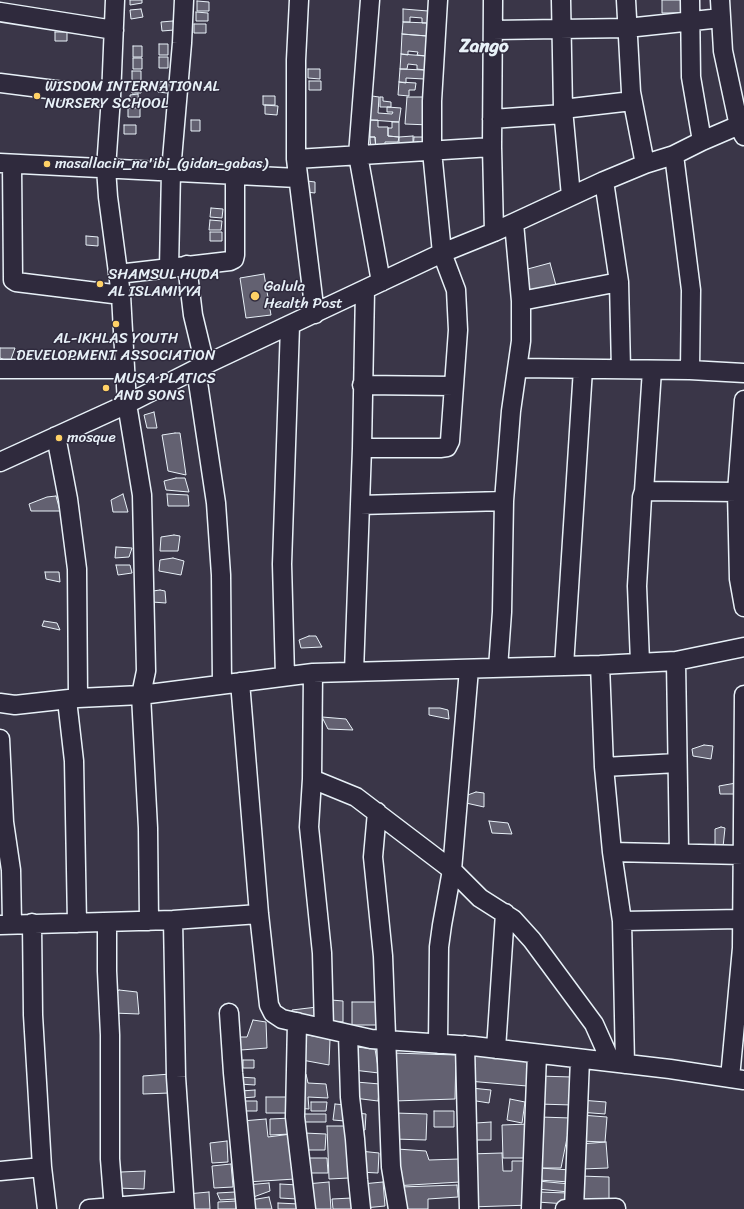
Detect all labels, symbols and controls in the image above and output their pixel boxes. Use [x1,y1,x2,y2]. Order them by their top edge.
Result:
district label: Zango [459,36,509,58]
place label: WISDOM INTERNATIONAL NURSERY SCHOOL [45,78,219,113]
marker: WISDOM INTERNATIONAL NURSERY SCHOOL [32,91,42,101]
place label: masallacin_na'ibi_(gidan_gabas) [55,155,268,173]
marker: masallacin_na'ibi_(gidan_gabas) [42,159,52,169]
place label: SHAMSUL HUDA AL ISLAMIYYA [108,266,219,301]
place label: Galula Health Post [264,278,343,313]
marker: SHAMSUL HUDA AL ISLAMIYYA [95,279,105,289]
marker: Galula Health Post [249,290,261,302]
marker: AL-IKHLAS YOUTH DEVELOPMENT ASSOCIATION [111,319,121,329]
place label: AL-IKHLAS YOUTH DEVELOPMENT ASSOCIATION [16,330,216,365]
place label: MUSA PLATICS AND SONS [114,370,216,405]
marker: MUSA PLATICS AND SONS [101,383,111,393]
place label: mosque [67,429,116,447]
marker: mosque [54,433,64,443]

